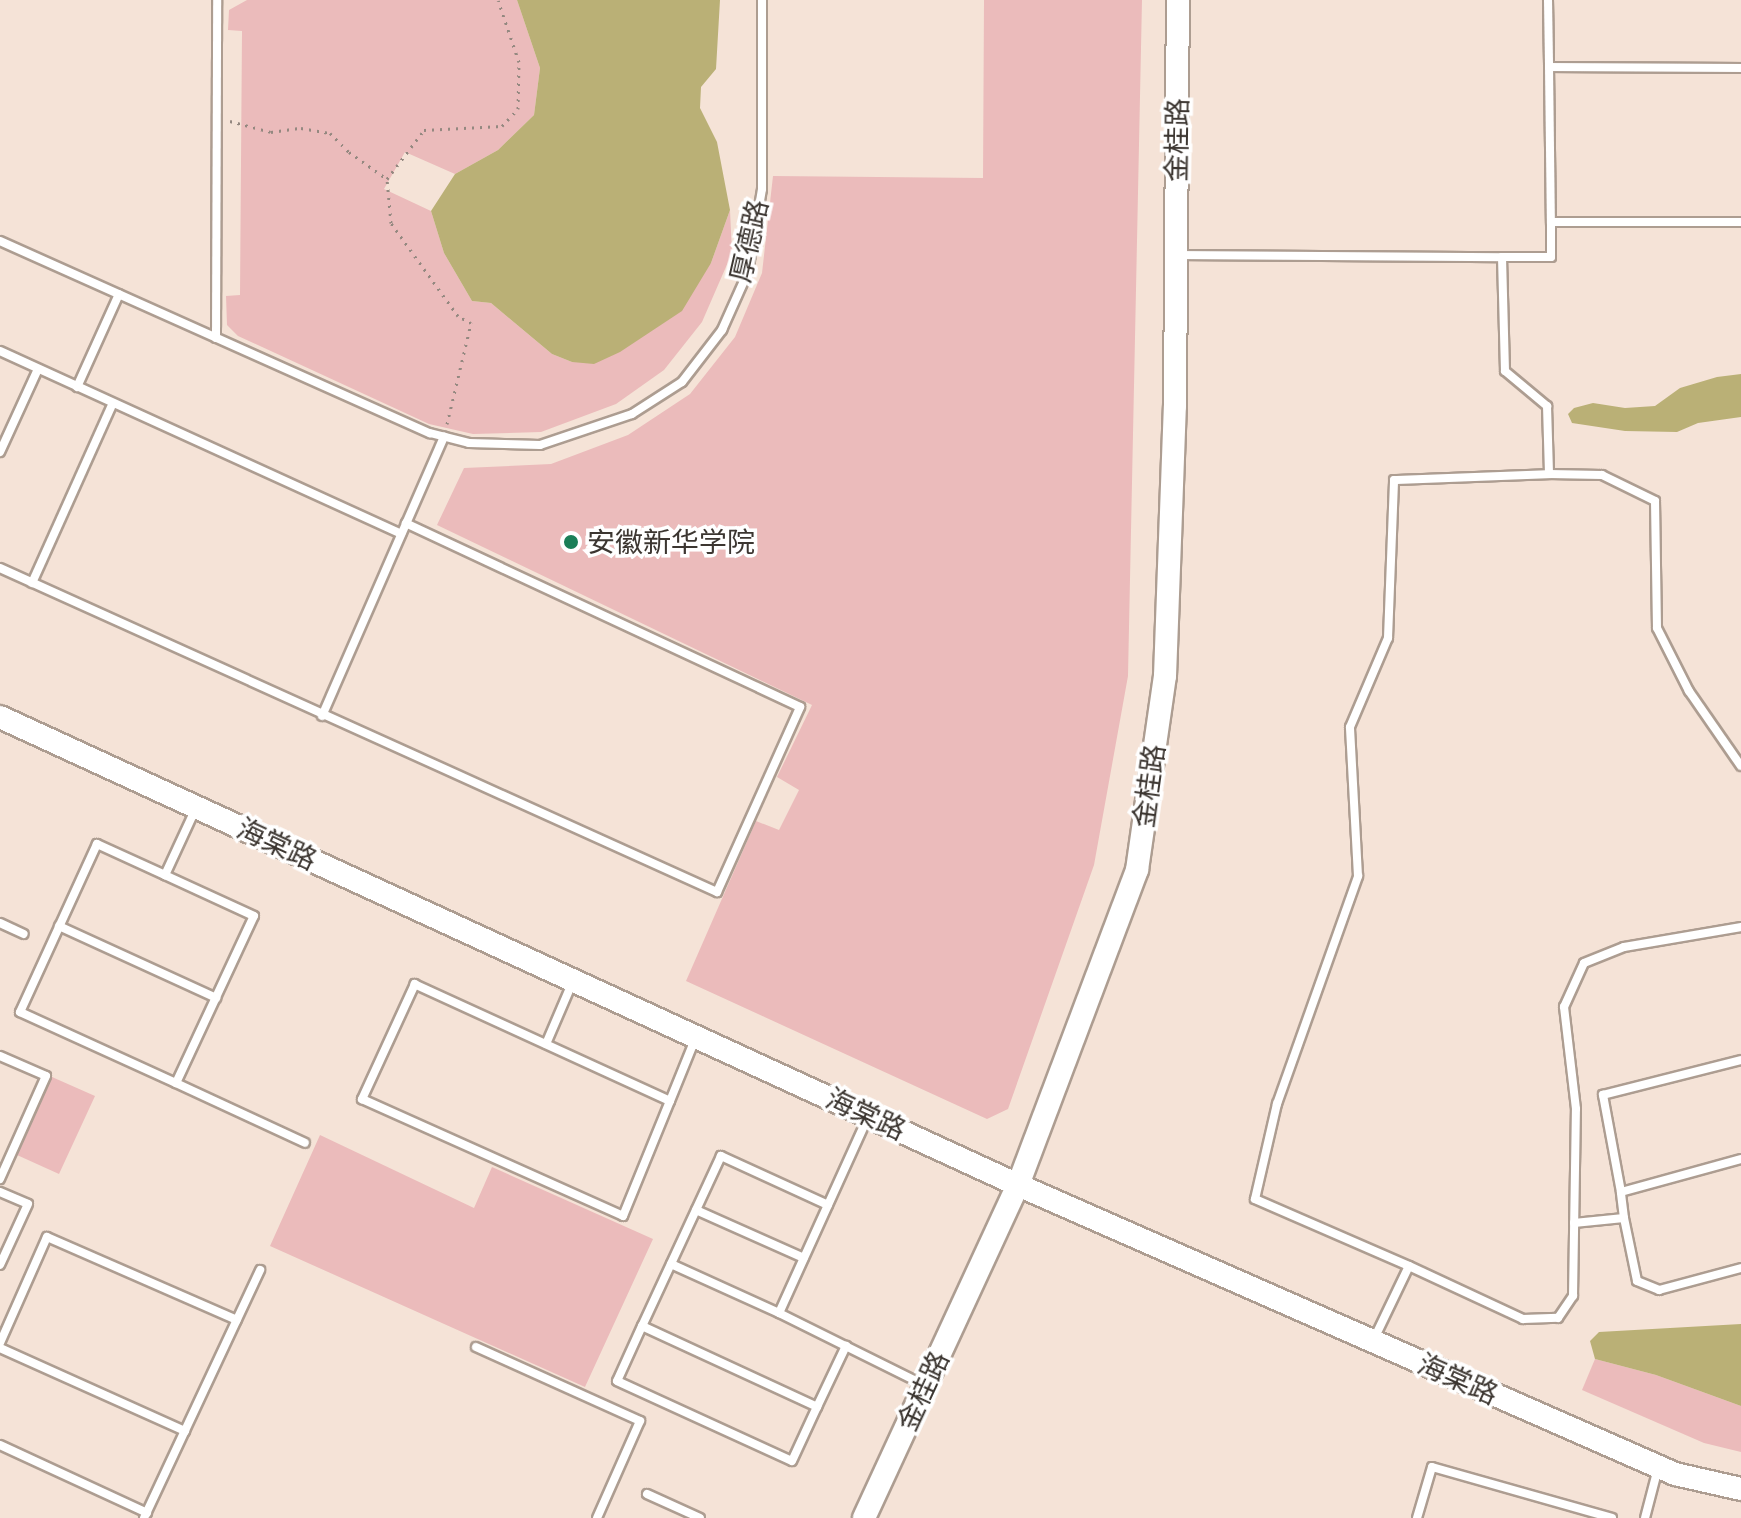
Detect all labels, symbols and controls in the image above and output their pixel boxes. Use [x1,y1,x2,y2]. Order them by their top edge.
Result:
street label: 金桂路 [1159,98,1195,182]
street label: 厚德路 [723,196,775,286]
place label: 安徽新华学院 [587,525,755,559]
marker: 安徽新华学院 [562,533,580,551]
street label: 金桂路 [1127,742,1171,830]
street label: 海棠路 [232,811,322,877]
street label: 海棠路 [821,1081,911,1147]
street label: 金桂路 [890,1346,956,1436]
street label: 海棠路 [1413,1347,1503,1411]

